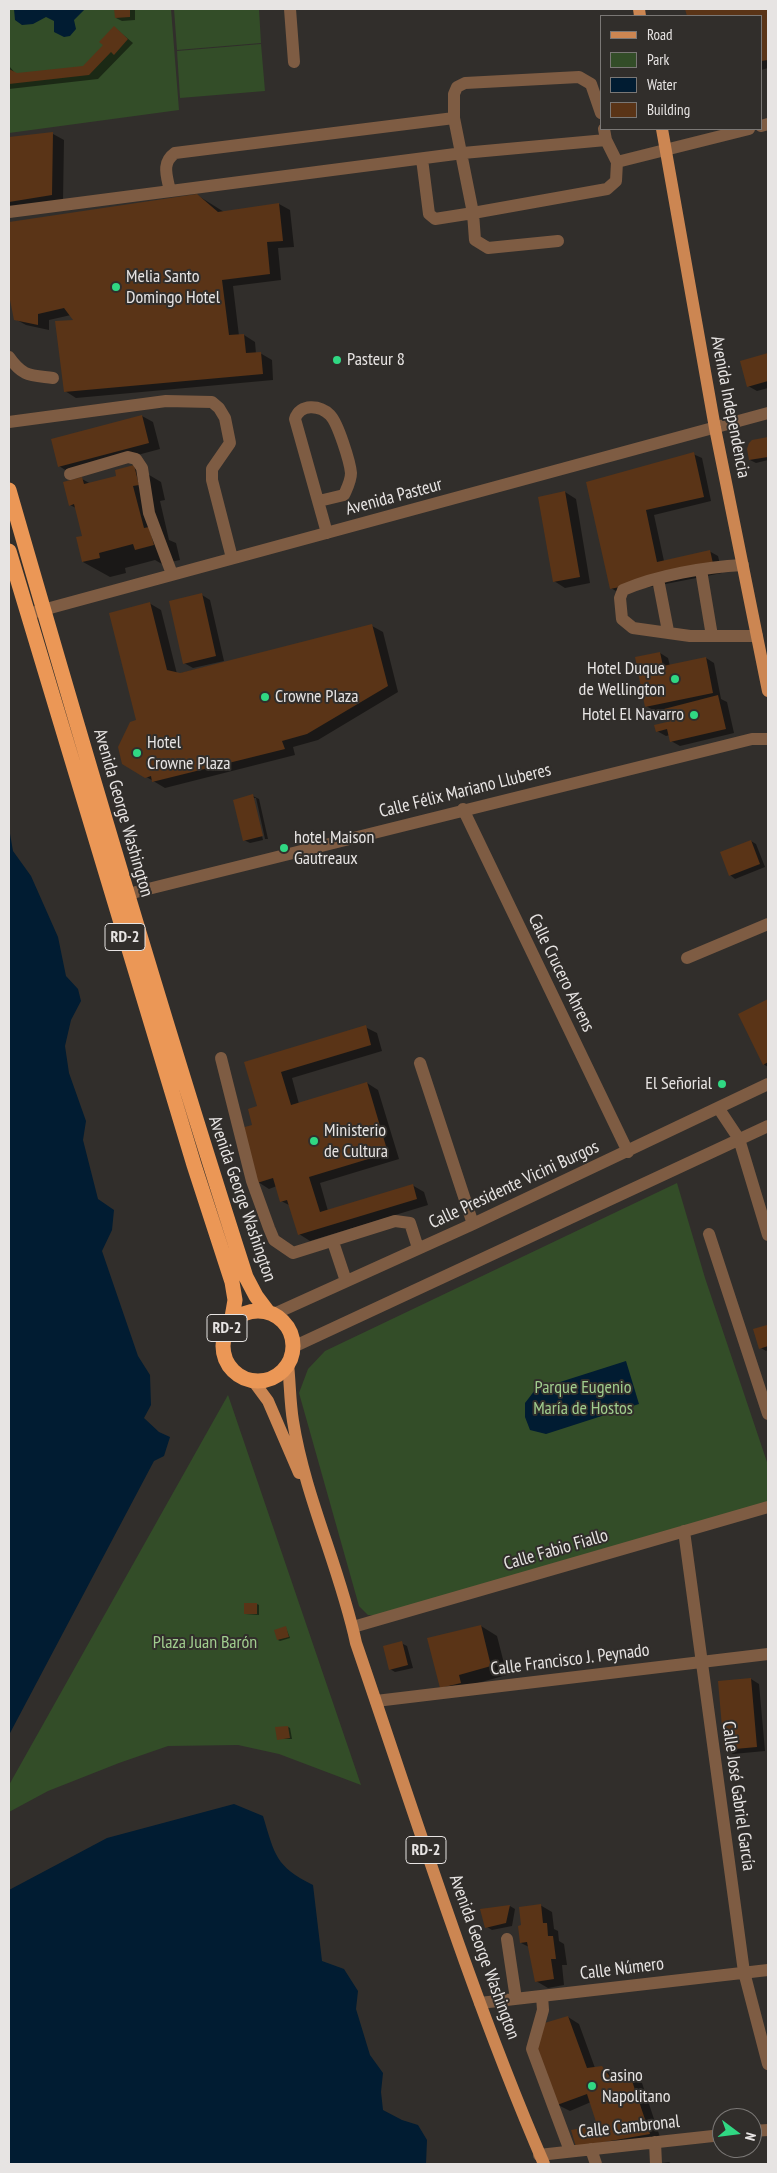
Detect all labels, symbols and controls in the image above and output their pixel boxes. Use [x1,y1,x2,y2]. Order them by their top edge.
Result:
legend [600,15,762,130]
text: Road [647,25,673,44]
text: Park [647,50,669,69]
text: Water [647,75,677,94]
text: Building [647,100,690,119]
place label: Melia Santo Domingo Hotel [126,266,220,308]
marker: Melia Santo Domingo Hotel [110,281,122,293]
street label: Avenida Independencia [706,334,754,480]
place label: Pasteur 8 [347,349,405,371]
marker: Pasteur 8 [331,354,343,366]
street label: Avenida Pasteur [343,474,445,520]
place label: Hotel Duque de Wellington [579,658,665,701]
marker: Hotel Duque de Wellington [669,673,681,685]
place label: Crowne Plaza [275,686,359,708]
marker: Crowne Plaza [259,691,271,703]
place label: Hotel El Navarro [582,704,684,726]
marker: Hotel El Navarro [688,709,700,721]
street label: Avenida George Washington [89,727,157,899]
place label: Hotel Crowne Plaza [147,732,231,774]
marker: Hotel Crowne Plaza [131,747,143,759]
street label: Calle Félix Mariano Lluberes [377,759,553,823]
place label: hotel Maison Gautreaux [294,827,374,870]
marker: hotel Maison Gautreaux [278,842,290,854]
street label: Calle Crucero Ahrens [523,911,599,1035]
road number: RD-2 [105,924,145,950]
place label: El Señorial [645,1073,712,1095]
marker: El Señorial [716,1078,728,1090]
street label: Avenida George Washington [204,1113,280,1285]
place label: Ministerio de Cultura [324,1120,388,1162]
marker: Ministerio de Cultura [308,1135,320,1147]
street label: Calle Presidente Vicini Burgos [426,1136,602,1234]
road number: RD-2 [207,1315,247,1342]
park label: Parque Eugenio María de Hostos [533,1377,633,1420]
street label: Calle Fabio Fiallo [501,1525,611,1575]
park label: Plaza Juan Barón [153,1632,257,1654]
street label: Calle Francisco J. Peynado [489,1640,651,1680]
street label: Calle José Gabriel García [717,1720,759,1872]
road number: RD-2 [406,1836,446,1864]
street label: Avenida George Washington [444,1872,524,2042]
street label: Calle Número [579,1953,665,1985]
place label: Casino Napolitano [602,2065,670,2108]
marker: Casino Napolitano [586,2080,598,2092]
north arrow [712,2108,762,2158]
street label: Calle Cambronal [577,2111,681,2143]
text: N [741,2131,760,2143]

